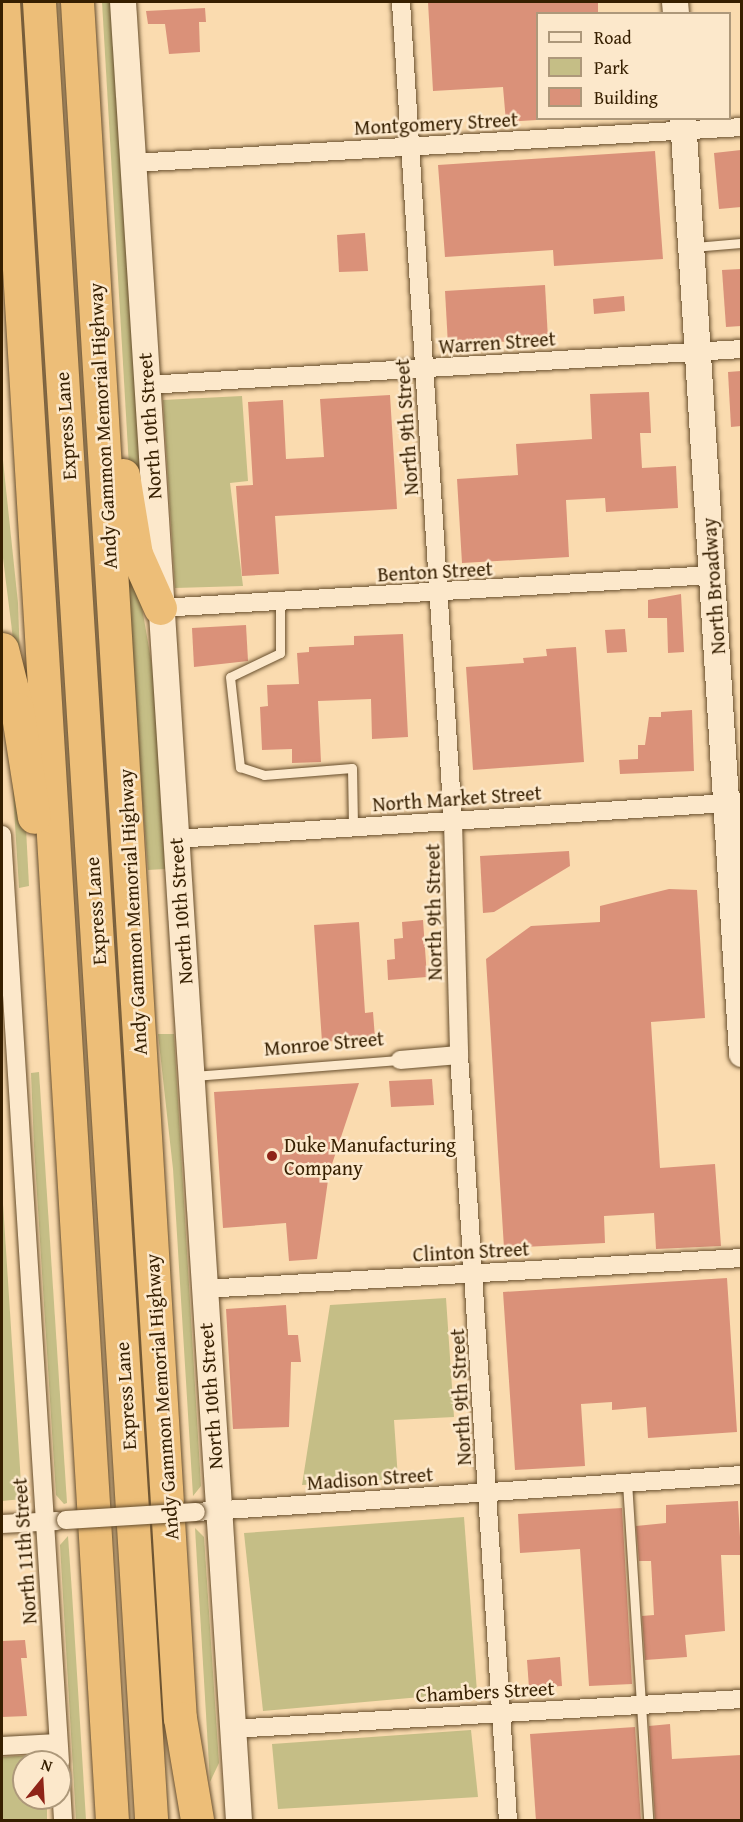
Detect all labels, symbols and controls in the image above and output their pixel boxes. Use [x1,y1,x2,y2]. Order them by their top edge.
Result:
legend [536,12,731,120]
text: Road [594,24,632,51]
text: Park [594,54,629,81]
text: Building [594,84,658,111]
street label: Montgomery Street [353,107,519,139]
street label: Andy Gammon Memorial Highway [83,282,121,570]
street label: Warren Street [438,326,556,358]
street label: North 10th Street [132,352,166,500]
street label: North 9th Street [389,358,423,496]
street label: Express Lane [49,371,81,481]
street label: North Broadway [696,517,730,655]
street label: Benton Street [377,556,493,586]
street label: Andy Gammon Memorial Highway [113,768,151,1056]
street label: North Market Street [372,780,542,816]
street label: North 10th Street [163,837,197,985]
street label: North 9th Street [420,843,446,981]
street label: Express Lane [79,856,111,966]
street label: Monroe Street [263,1026,385,1060]
place label: Duke Manufacturing Company [284,1132,456,1179]
marker: Duke Manufacturing Company [265,1149,279,1163]
street label: Clinton Street [412,1236,530,1266]
street label: Andy Gammon Memorial Highway [139,1253,183,1541]
street label: North 10th Street [193,1322,227,1470]
street label: North 9th Street [444,1328,476,1466]
street label: Express Lane [109,1341,141,1451]
street label: Madison Street [306,1462,434,1494]
street label: North 11th Street [7,1477,41,1625]
street label: Chambers Street [415,1675,555,1707]
north arrow [12,1750,72,1810]
text: N [38,1752,56,1778]

